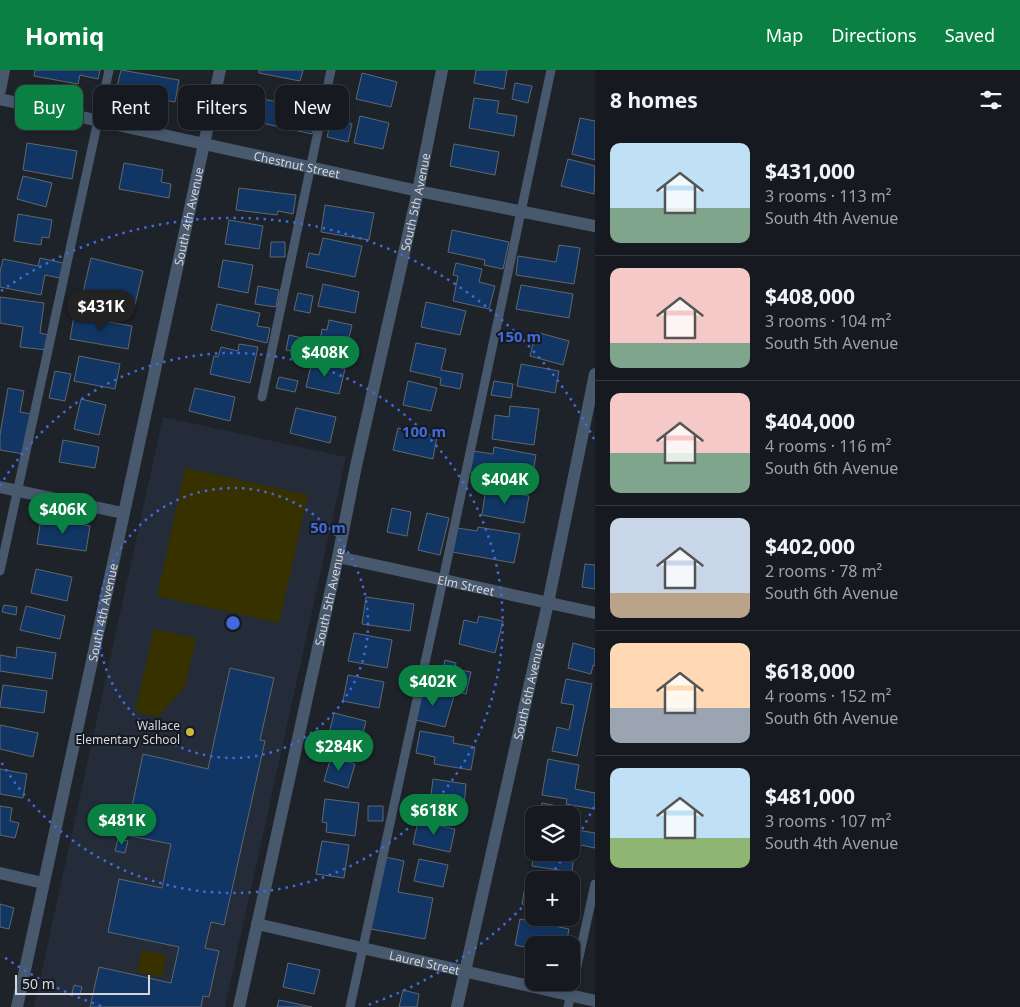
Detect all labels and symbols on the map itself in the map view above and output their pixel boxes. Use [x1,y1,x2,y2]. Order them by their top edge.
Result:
street label: Chestnut Street [252,147,342,182]
street label: South 5th Avenue [396,151,434,253]
street label: South 4th Avenue [169,165,207,267]
pin: $431K [66,290,136,332]
text: 150 m [497,326,541,346]
pin: $408K [290,336,360,378]
text: 100 m [402,421,446,441]
pin: $404K [470,462,540,505]
pin: $406K [28,492,98,535]
text: 50 m [310,517,346,537]
street label: South 5th Avenue [310,546,348,648]
street label: South 4th Avenue [84,561,121,663]
street label: Elm Street [436,570,497,599]
centre of rings [224,614,242,632]
street label: South 6th Avenue [509,640,548,742]
pin: $402K [398,664,468,707]
place label: Wallace Elementary School [75,717,180,748]
marker: Wallace Elementary School [184,726,196,738]
pin: $284K [304,730,374,772]
pin: $618K [399,794,469,836]
pin: $481K [87,804,157,846]
street label: Laurel Street [388,946,462,979]
scale bar [15,972,150,995]

